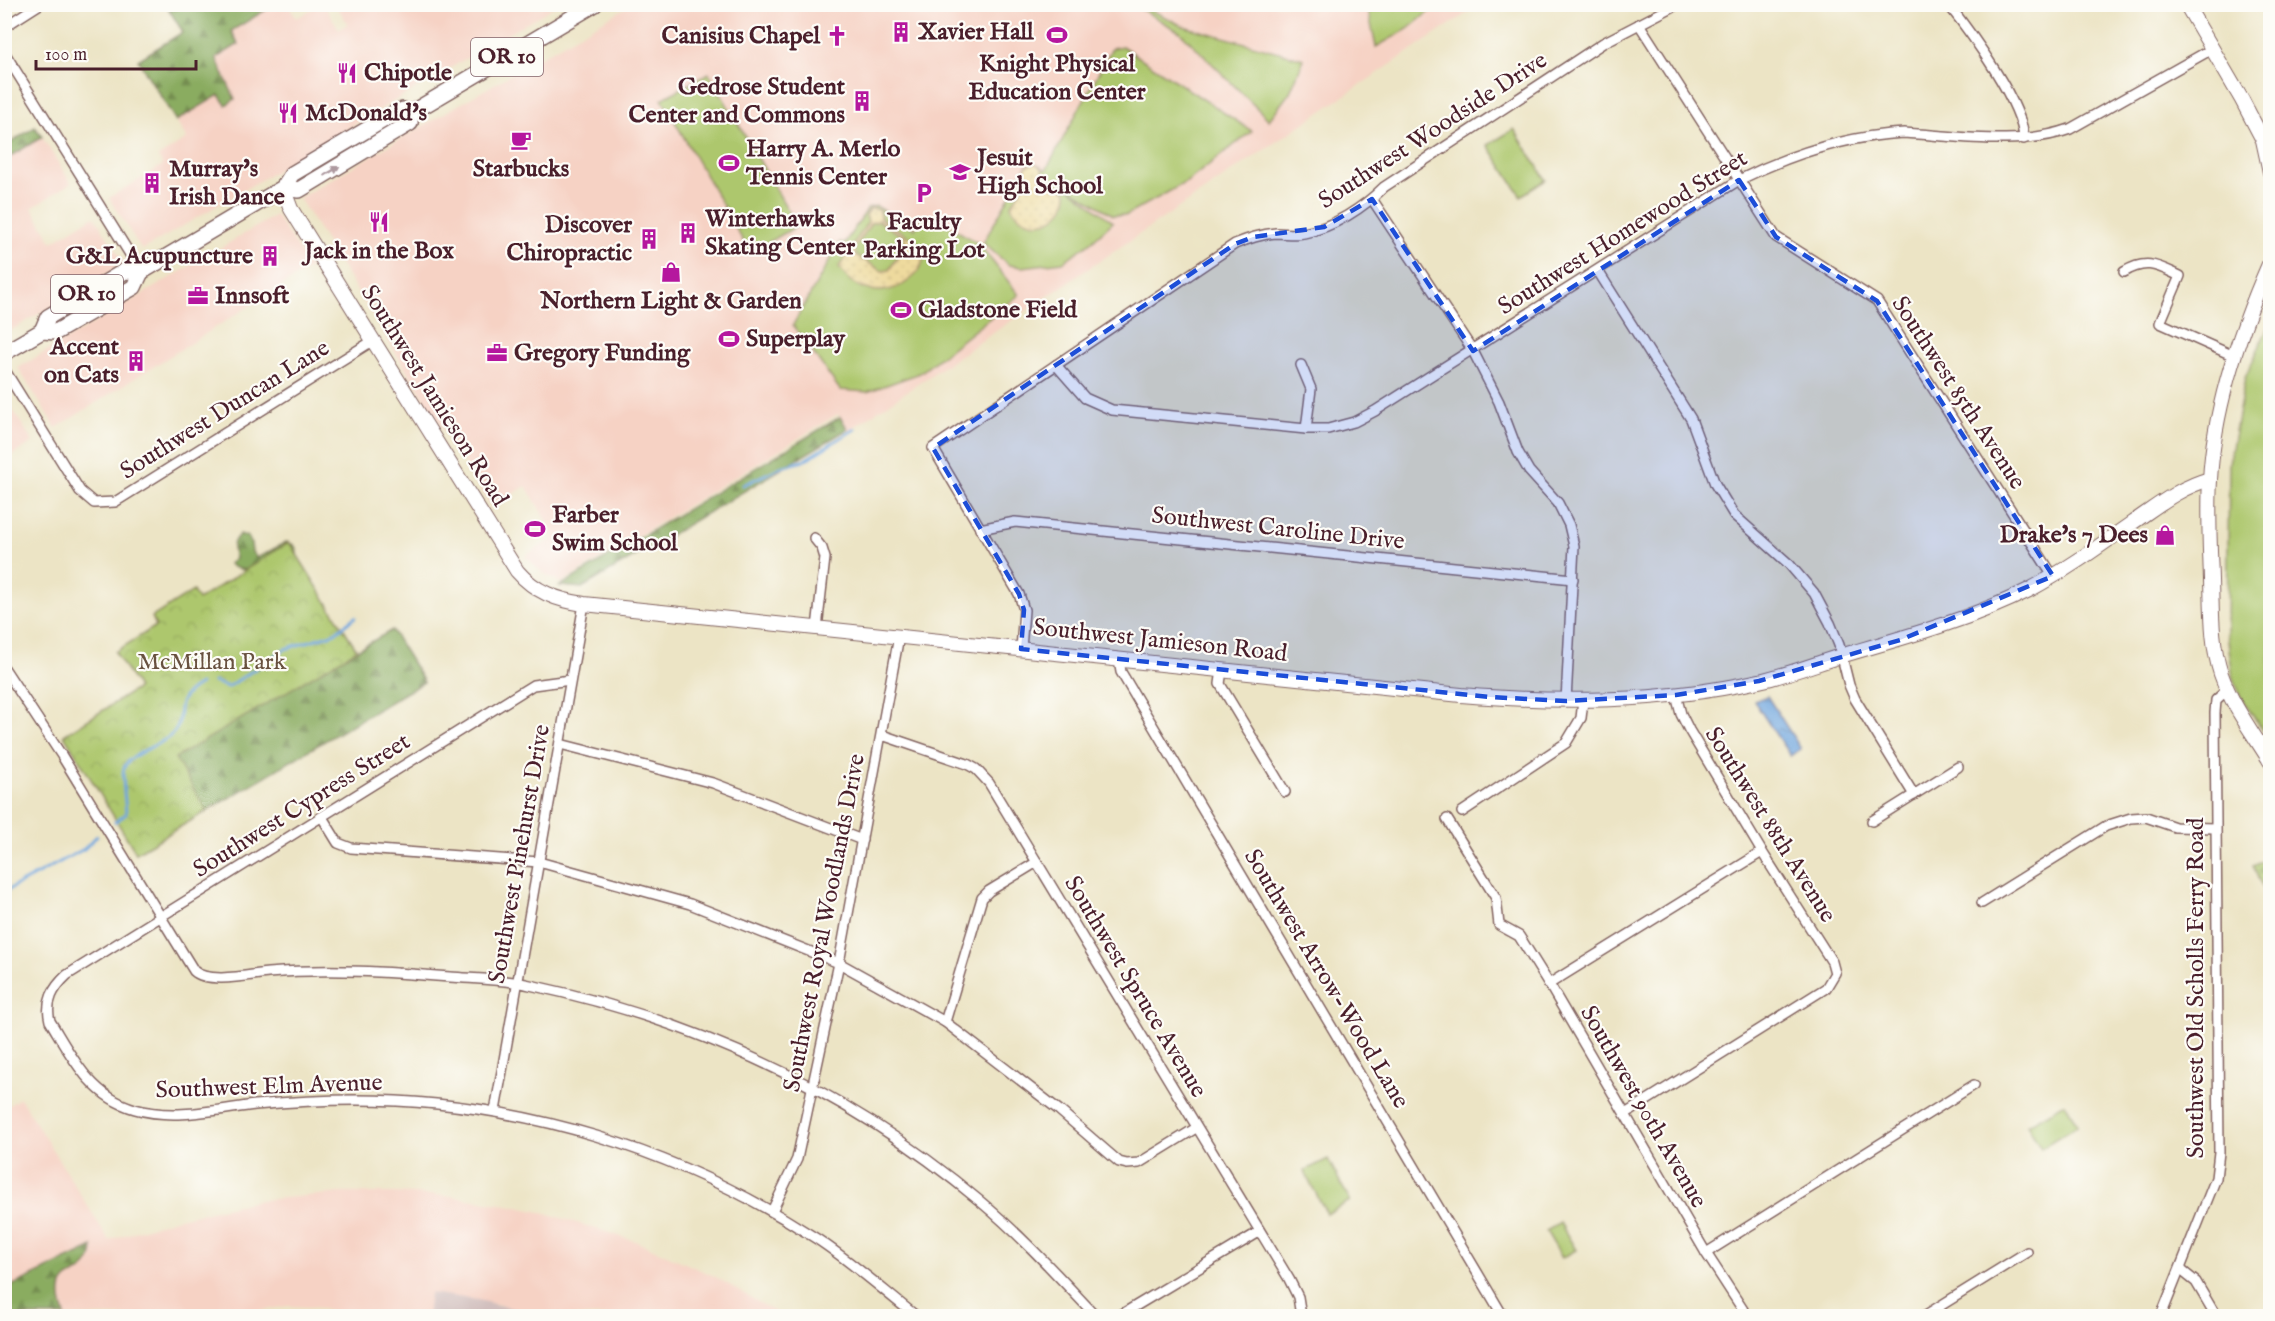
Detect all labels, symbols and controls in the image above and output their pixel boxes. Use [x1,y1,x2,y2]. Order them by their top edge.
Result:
place label: Xavier Hall [917,17,1034,48]
building icon: Xavier Hall [889,20,913,44]
place label: Canisius Chapel [662,21,820,52]
sports icon: Knight Physical Education Center [1045,23,1069,47]
church icon: Canisius Chapel [825,24,849,48]
scale bar [36,33,196,71]
road number: OR 10 [471,38,543,76]
text: 100 m [45,44,87,67]
street label: Southwest Woodside Drive [1313,45,1553,217]
place label: Knight Physical Education Center [969,49,1146,108]
place label: Chipotle [364,58,452,89]
restaurant icon: Chipotle [335,61,359,85]
place label: Gedrose Student Center and Commons [628,72,846,131]
building icon: Gedrose Student Center and Commons [850,89,874,113]
place label: McDonald's [305,98,428,129]
restaurant icon: McDonald's [276,101,300,125]
cafe icon: Starbucks [509,128,533,152]
place label: Harry A. Merlo Tennis Center [745,134,900,193]
place label: Jesuit High School [974,143,1103,202]
street label: Southwest Homewood Street [1492,143,1754,323]
sports icon: Harry A. Merlo Tennis Center [717,151,741,175]
place label: Murray's Irish Dance [169,154,285,213]
place label: Starbucks [473,154,570,185]
school or university icon: Jesuit High School [948,160,972,184]
one-way arrow [324,165,340,176]
building icon: Murray's Irish Dance [140,171,164,195]
parking icon: Faculty Parking Lot [912,181,936,205]
place label: Winterhawks Skating Center [704,204,855,263]
place label: Faculty Parking Lot [863,207,986,266]
restaurant icon: Jack in the Box [367,210,391,234]
place label: Discover Chiropractic [507,210,632,269]
building icon: Winterhawks Skating Center [676,221,700,245]
building icon: Discover Chiropractic [637,227,661,251]
place label: Jack in the Box [301,236,454,267]
place label: G&L Acupuncture [66,241,253,272]
building icon: G&L Acupuncture [258,244,282,268]
shop icon: Northern Light & Garden [659,260,683,284]
road number: OR 10 [51,275,123,313]
street label: Southwest Jamieson Road [353,279,515,513]
place label: Innsoft [215,281,290,312]
office icon: Innsoft [186,284,210,308]
place label: Northern Light & Garden [539,286,802,317]
street label: Southwest 85th Avenue [1884,290,2032,496]
place label: Gladstone Field [918,295,1078,326]
sports icon: Gladstone Field [889,298,913,322]
place label: Superplay [746,324,846,355]
sports icon: Superplay [717,327,741,351]
place label: Accent on Cats [44,332,120,391]
street label: Southwest Duncan Lane [114,333,336,487]
place label: Gregory Funding [514,338,691,369]
office icon: Gregory Funding [485,341,509,365]
building icon: Accent on Cats [124,349,148,373]
place label: Farber Swim School [552,500,678,559]
street label: Southwest Caroline Drive [1150,500,1406,558]
sports icon: Farber Swim School [523,517,547,541]
place label: Drake's 7 Dees [2000,520,2149,551]
shop icon: Drake's 7 Dees [2153,523,2177,547]
street label: Southwest Jamieson Road [1031,612,1289,670]
park label: McMillan Park [138,647,287,678]
street label: Southwest 88th Avenue [1697,721,1843,929]
street label: Southwest Pinehurst Drive [482,722,558,986]
street label: Southwest Cypress Street [188,727,416,885]
street label: Southwest Royal Woodlands Drive [777,751,873,1095]
street label: Southwest Old Scholls Ferry Road [2181,817,2212,1159]
street label: Southwest Arrow-Wood Lane [1236,844,1416,1114]
street label: Southwest Spruce Avenue [1057,870,1213,1104]
street label: Southwest 90th Avenue [1572,1000,1714,1214]
street label: Southwest Elm Avenue [155,1068,383,1106]

